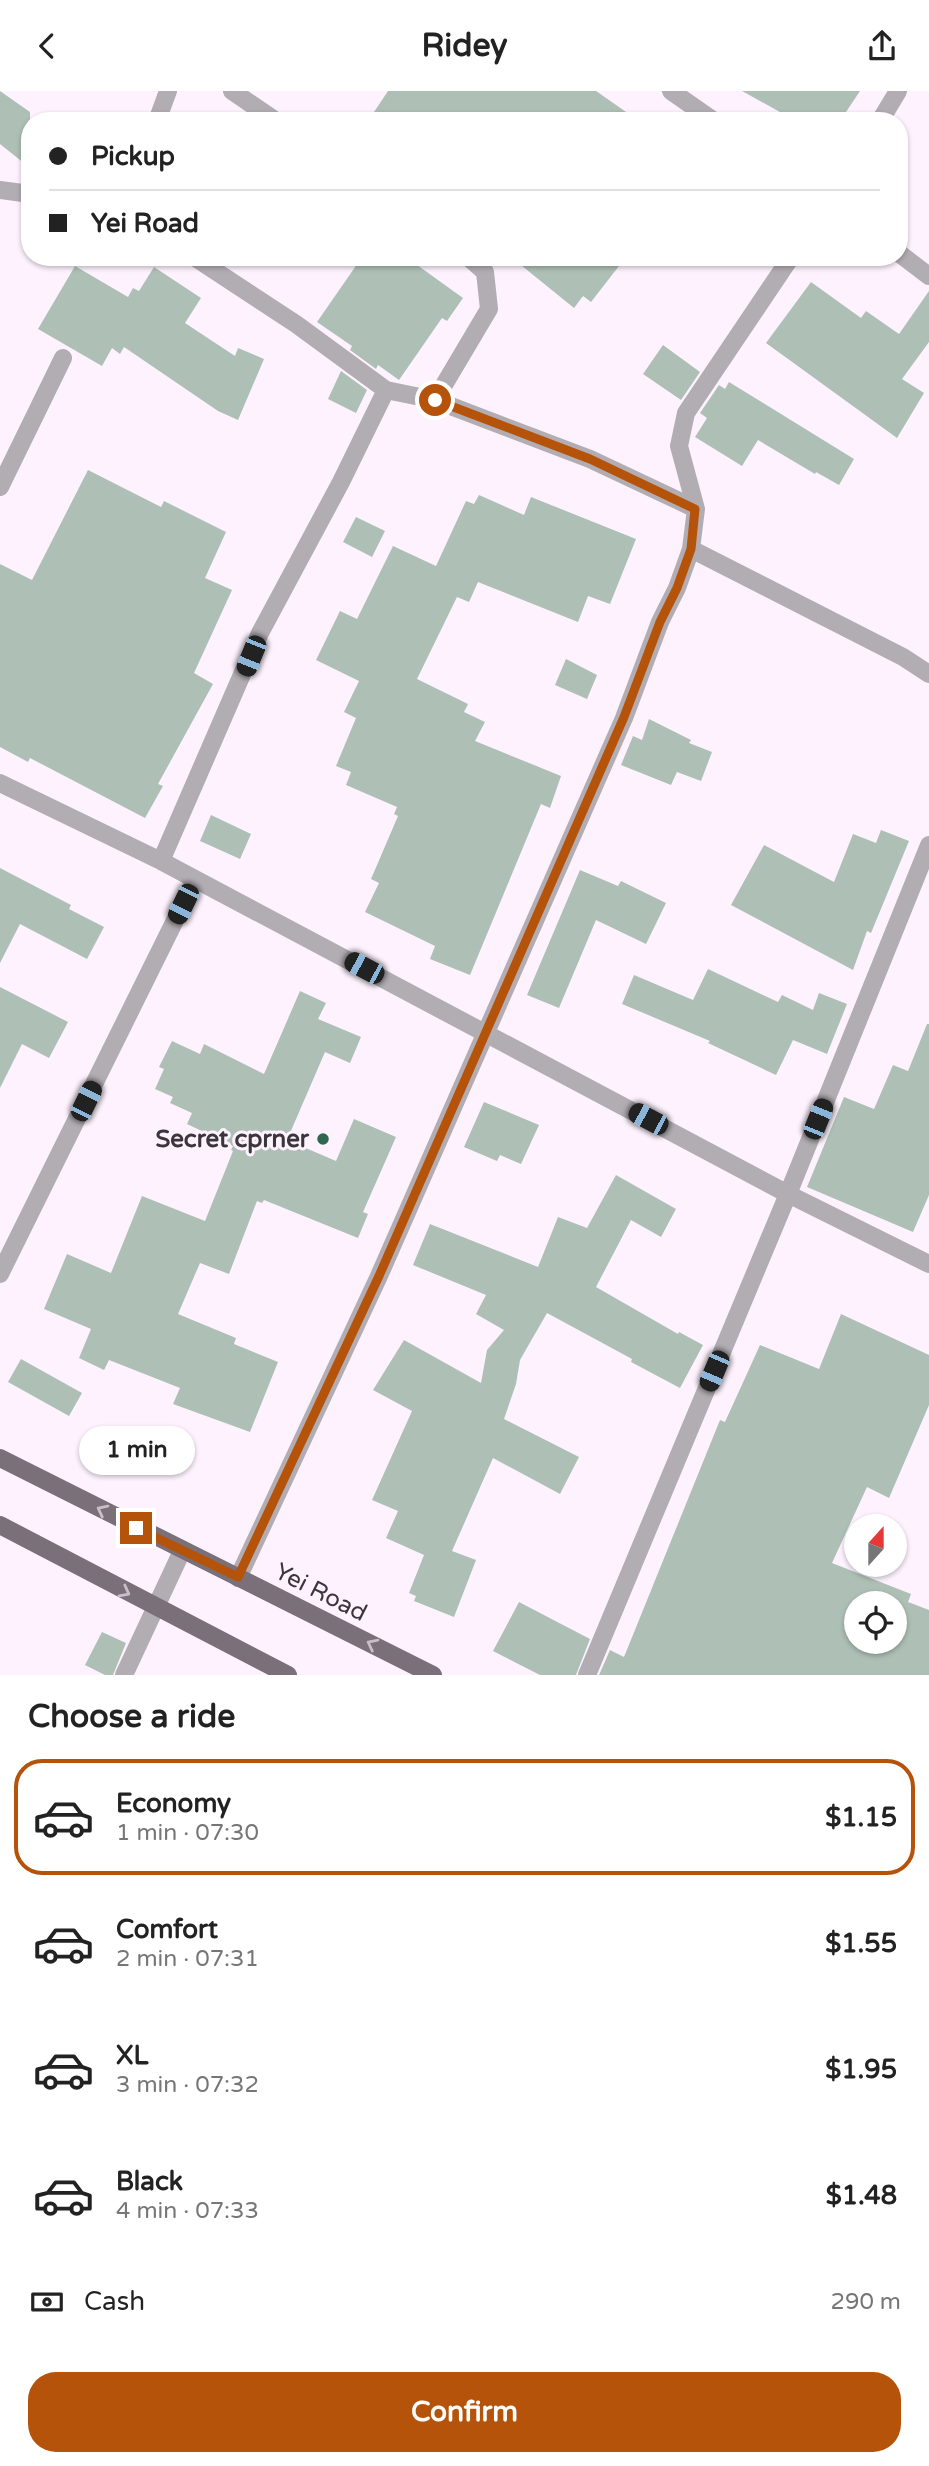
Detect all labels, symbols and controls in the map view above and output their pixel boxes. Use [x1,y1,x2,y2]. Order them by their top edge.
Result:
icon: back [28,27,66,65]
text: Ridey [421,27,508,65]
icon: share [863,27,901,65]
text: Pickup [91,141,175,172]
text: Yei Road [91,208,199,239]
route start [419,384,451,416]
car [234,633,269,679]
car [165,881,202,927]
car [341,949,388,987]
car [68,1078,105,1124]
car [801,1096,836,1142]
car [625,1100,672,1138]
place label: Secret cprner [155,1125,310,1154]
marker: Secret cprner [315,1131,331,1147]
car [697,1348,732,1394]
callout: 1 min [78,1427,194,1475]
text: 1 min [106,1436,168,1464]
one-way arrow [97,1505,110,1519]
route end [120,1512,152,1544]
north arrow [844,1514,906,1577]
map controls [844,1514,907,1654]
street label: Yei Road [270,1557,372,1628]
one-way arrow [118,1583,130,1597]
button: locate [844,1591,907,1654]
one-way arrow [367,1639,379,1653]
text: Choose a ride [28,1698,235,1736]
icon: car [32,1786,95,1849]
text: Economy [116,1788,231,1819]
text: $1.15 [825,1802,897,1833]
text: 1 min · 07:30 [116,1819,259,1847]
icon: car [32,1912,95,1975]
text: Comfort [116,1914,218,1945]
text: $1.55 [825,1928,897,1959]
text: 2 min · 07:31 [116,1945,259,1973]
icon: car [32,2038,95,2101]
text: XL [116,2040,148,2071]
text: $1.95 [825,2054,897,2085]
text: 3 min · 07:32 [116,2071,259,2099]
icon: car [32,2164,95,2227]
text: Black [116,2166,183,2197]
text: $1.48 [826,2180,897,2211]
text: 4 min · 07:33 [116,2197,259,2225]
icon: cash [28,2283,66,2321]
text: Cash [84,2286,145,2317]
text: 290 m [831,2288,901,2316]
button: Confirm [28,2372,901,2452]

